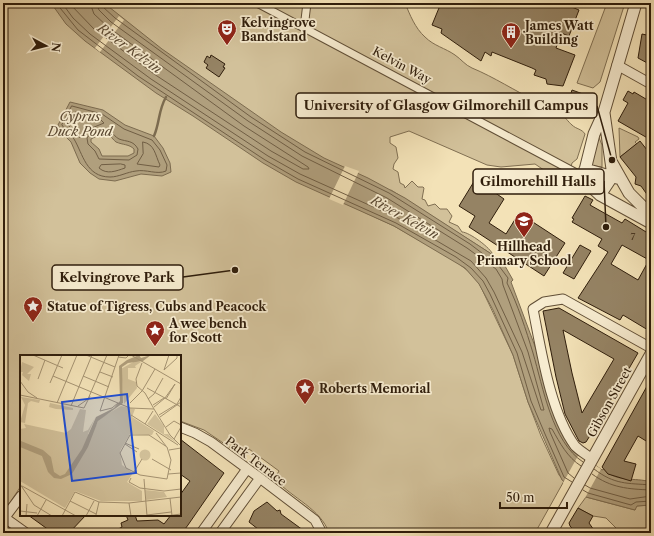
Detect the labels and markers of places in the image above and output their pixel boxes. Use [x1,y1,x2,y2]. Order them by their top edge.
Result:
place label: Kelvingrove Bandstand [241,15,316,44]
theatre icon: Kelvingrove Bandstand [216,18,238,46]
place label: James Watt Building [523,18,594,47]
building icon: James Watt Building [500,21,522,49]
callout: University of Glasgow Gilmorehill Campus [296,93,597,118]
callout: Gilmorehill Halls [473,169,604,194]
school or university icon: Hillhead Primary School [513,210,535,238]
place label: Hillhead Primary School [476,239,572,268]
callout: Kelvingrove Park [52,265,183,290]
place icon: Statue of Tigress, Cubs and Peacock [22,295,44,323]
place label: Statue of Tigress, Cubs and Peacock [47,299,267,314]
place label: A wee bench for Scott [168,316,248,345]
place icon: A wee bench for Scott [144,319,166,347]
place icon: Roberts Memorial [294,377,316,405]
place label: Roberts Memorial [319,381,431,396]

